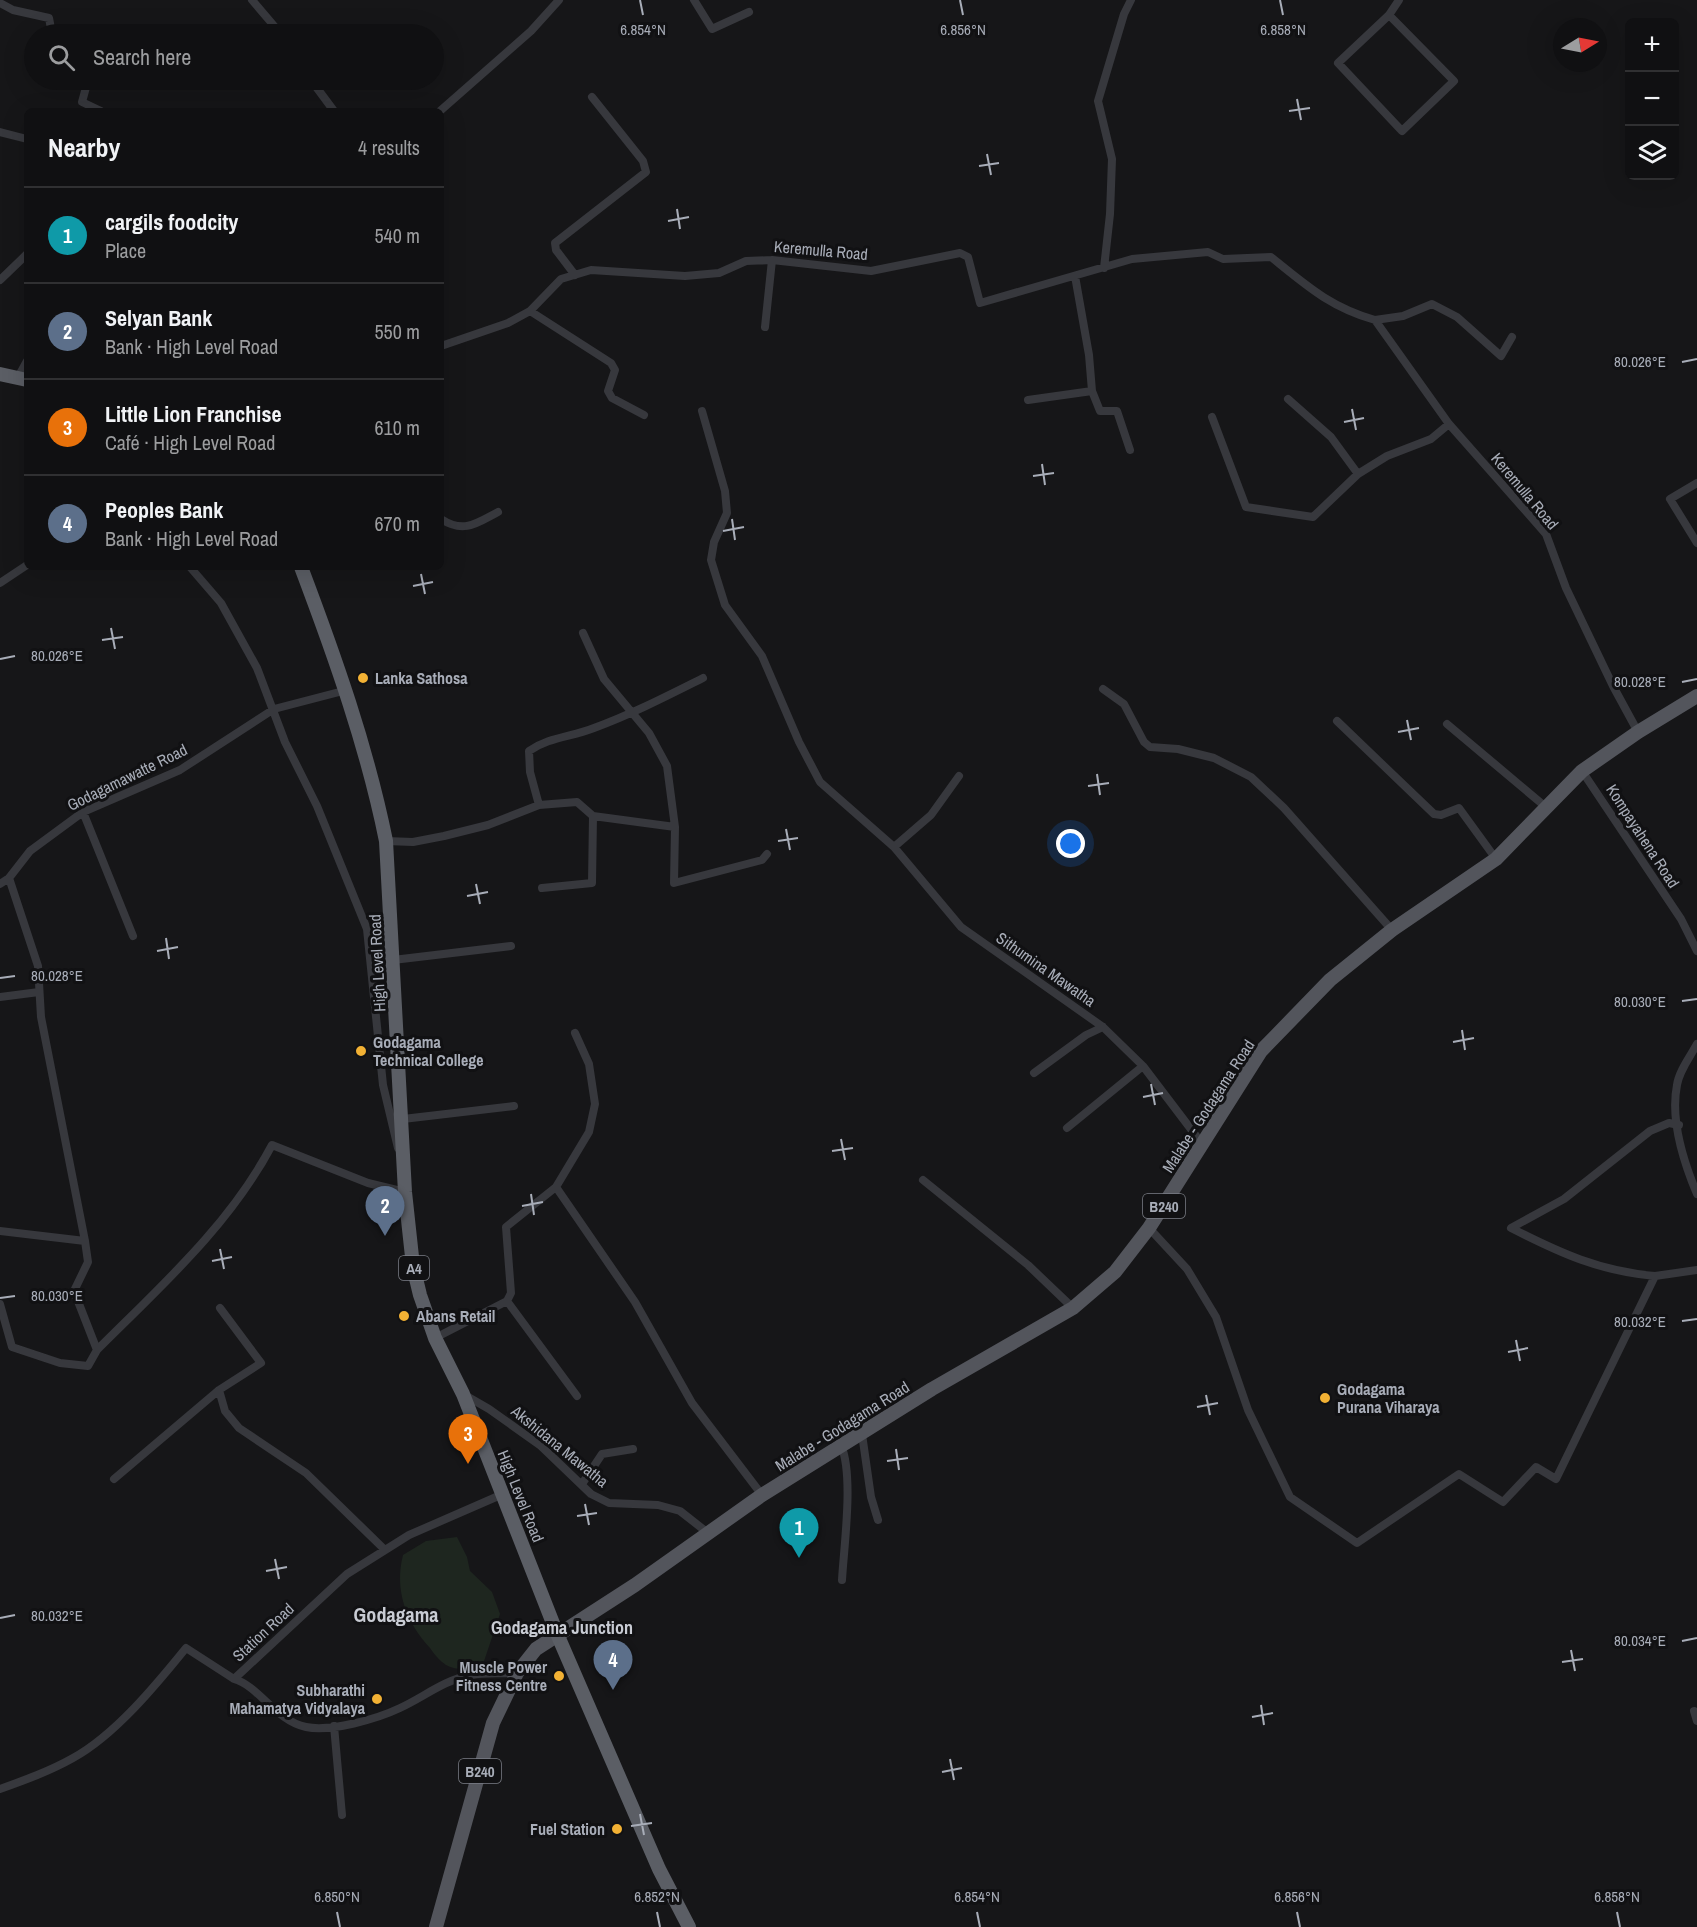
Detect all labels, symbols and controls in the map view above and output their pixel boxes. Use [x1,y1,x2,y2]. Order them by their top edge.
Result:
north arrow [1553,18,1607,72]
map controls [1625,18,1679,180]
button: + [1625,18,1679,72]
text: 6.854°N [620,19,666,40]
text: 6.856°N [940,19,986,40]
text: 6.858°N [1260,19,1306,40]
search box [24,24,444,90]
icon: search [45,41,78,74]
text: Search here [93,42,191,72]
button: − [1625,72,1679,126]
button: layers [1625,126,1679,180]
text: Nearby [48,130,120,165]
text: 4 results [358,134,420,161]
text: cargils foodcity [105,207,238,237]
text: 1 [63,222,72,249]
text: 540 m [374,222,420,249]
street label: Keremulla Road [773,235,869,265]
text: Place [105,237,146,264]
text: Selyan Bank [105,303,212,333]
text: 2 [63,318,72,345]
text: 550 m [374,318,420,345]
text: Bank · High Level Road [105,333,278,360]
text: 80.026°E [1614,351,1666,372]
text: Little Lion Franchise [105,399,281,429]
text: 3 [63,414,72,441]
text: 610 m [374,414,420,441]
text: Café · High Level Road [105,429,275,456]
street label: Keremulla Road [1486,448,1564,534]
text: Peoples Bank [105,495,223,525]
text: 4 [63,510,72,537]
text: 670 m [374,510,420,537]
text: Bank · High Level Road [105,525,278,552]
text: 80.026°E [31,645,83,666]
place label: Lanka Sathosa [375,667,468,689]
marker: Lanka Sathosa [356,671,370,685]
text: 80.028°E [1614,671,1666,692]
street label: Godagamawatte Road [63,738,191,816]
street label: Kompayahena Road [1601,780,1685,892]
your location [1056,829,1085,858]
street label: High Level Road [363,914,391,1012]
street label: Sithumina Mawatha [992,927,1101,1012]
text: 80.028°E [31,965,83,986]
text: 80.030°E [1614,991,1666,1012]
place label: Godagama Technical College [373,1031,484,1071]
street label: Malabe - Godagama Road [1157,1035,1259,1177]
marker: Godagama Technical College [354,1044,368,1058]
pin: 2 [366,1186,404,1236]
road number: B240 [1143,1194,1185,1218]
road number: A4 [399,1256,429,1280]
text: 80.030°E [31,1285,83,1306]
place label: Abans Retail [416,1305,495,1327]
marker: Abans Retail [397,1309,411,1323]
text: 80.032°E [1614,1311,1666,1332]
street label: Malabe - Godagama Road [771,1376,913,1476]
place label: Godagama Purana Viharaya [1337,1378,1440,1418]
marker: Godagama Purana Viharaya [1318,1391,1332,1405]
street label: Akshidana Mawatha [506,1399,614,1492]
pin: 3 [448,1414,488,1464]
street label: High Level Road [492,1447,550,1545]
pin: 1 [780,1508,818,1558]
street label: Station Road [227,1598,299,1666]
district label: Godagama [354,1601,438,1628]
text: 80.032°E [31,1605,83,1626]
district label: Godagama Junction [491,1615,633,1640]
text: 80.034°E [1614,1630,1666,1651]
pin: 4 [594,1640,632,1690]
place label: Muscle Power Fitness Centre [456,1656,548,1696]
marker: Muscle Power Fitness Centre [552,1669,566,1683]
place label: Subharathi Mahamatya Vidyalaya [230,1679,366,1719]
marker: Subharathi Mahamatya Vidyalaya [370,1692,384,1706]
road number: B240 [459,1759,501,1783]
place label: Fuel Station [530,1818,605,1840]
marker: Fuel Station [610,1822,624,1836]
text: 6.850°N [314,1886,360,1907]
text: 6.852°N [634,1886,680,1907]
text: 6.854°N [954,1886,1000,1907]
text: 6.856°N [1274,1886,1320,1907]
text: 6.858°N [1594,1886,1640,1907]

